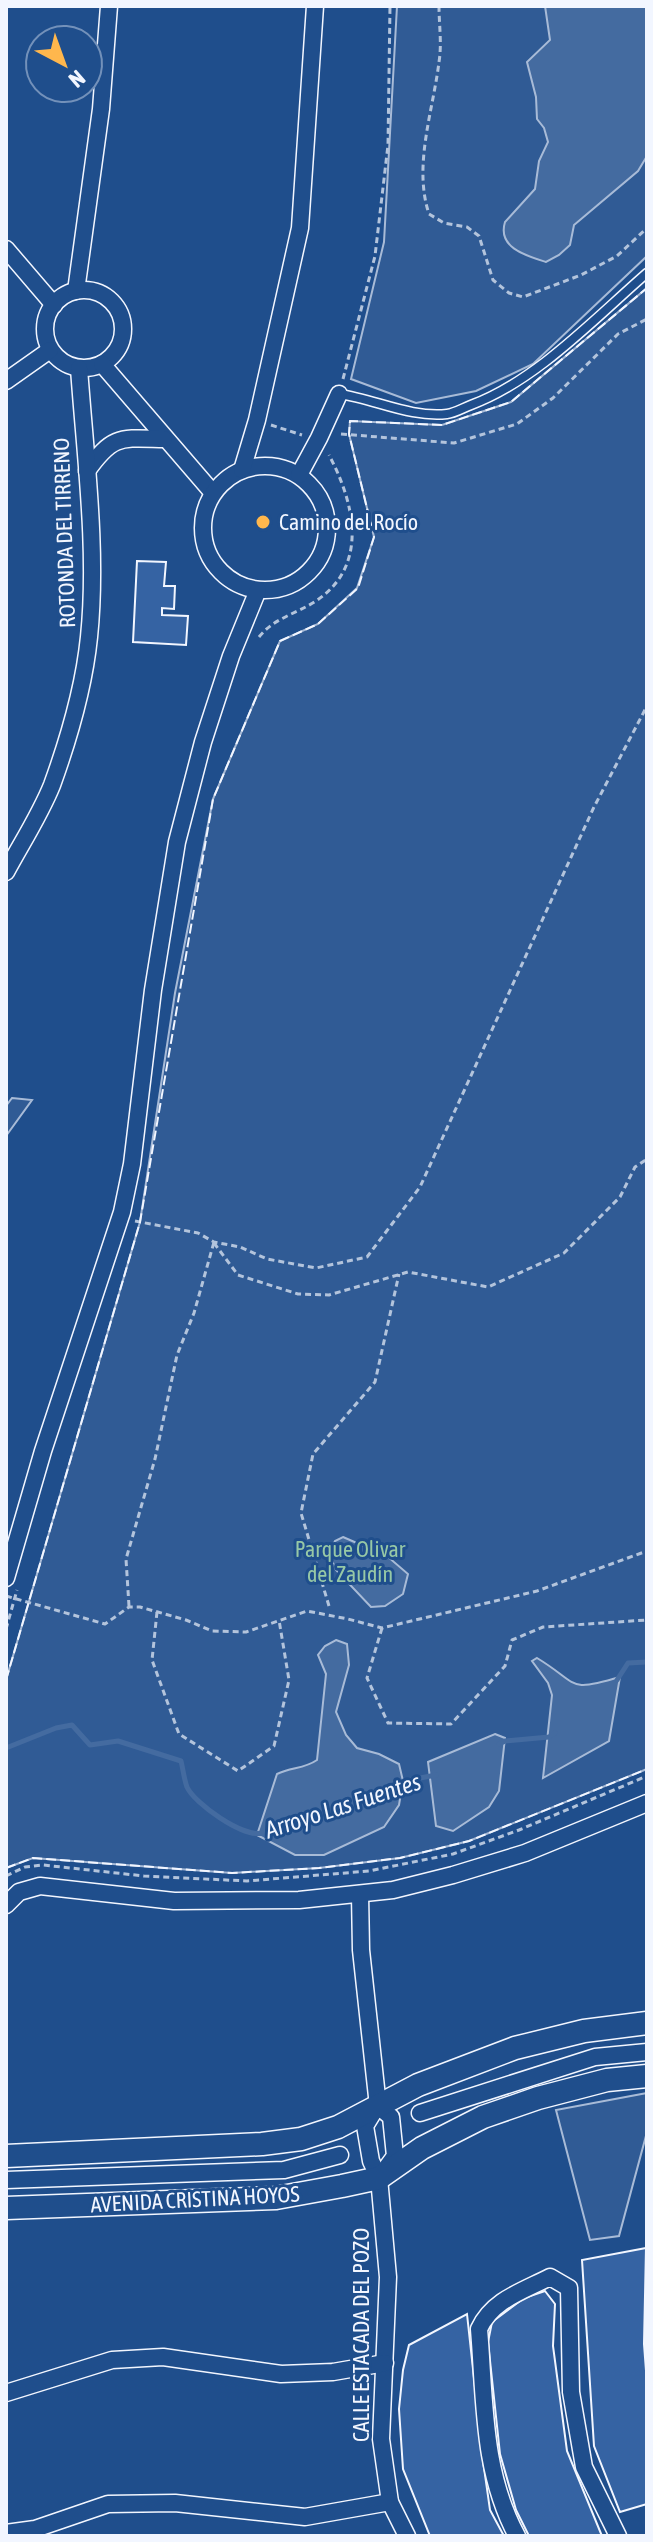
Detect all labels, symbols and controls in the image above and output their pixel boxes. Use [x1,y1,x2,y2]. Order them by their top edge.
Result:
north arrow [24,24,104,104]
text: N [64,65,91,93]
street label: ROTONDA DEL TIRRENO [48,438,80,628]
place label: Camino del Rocío [279,509,418,535]
marker: Camino del Rocío [254,513,272,531]
park label: Parque Olivar del Zaudín [295,1536,406,1587]
water label: Arroyo Las Fuentes [261,1768,424,1844]
street label: AVENIDA CRISTINA HOYOS [90,2181,300,2217]
street label: CALLE ESTACADA DEL POZO [348,2228,374,2442]

